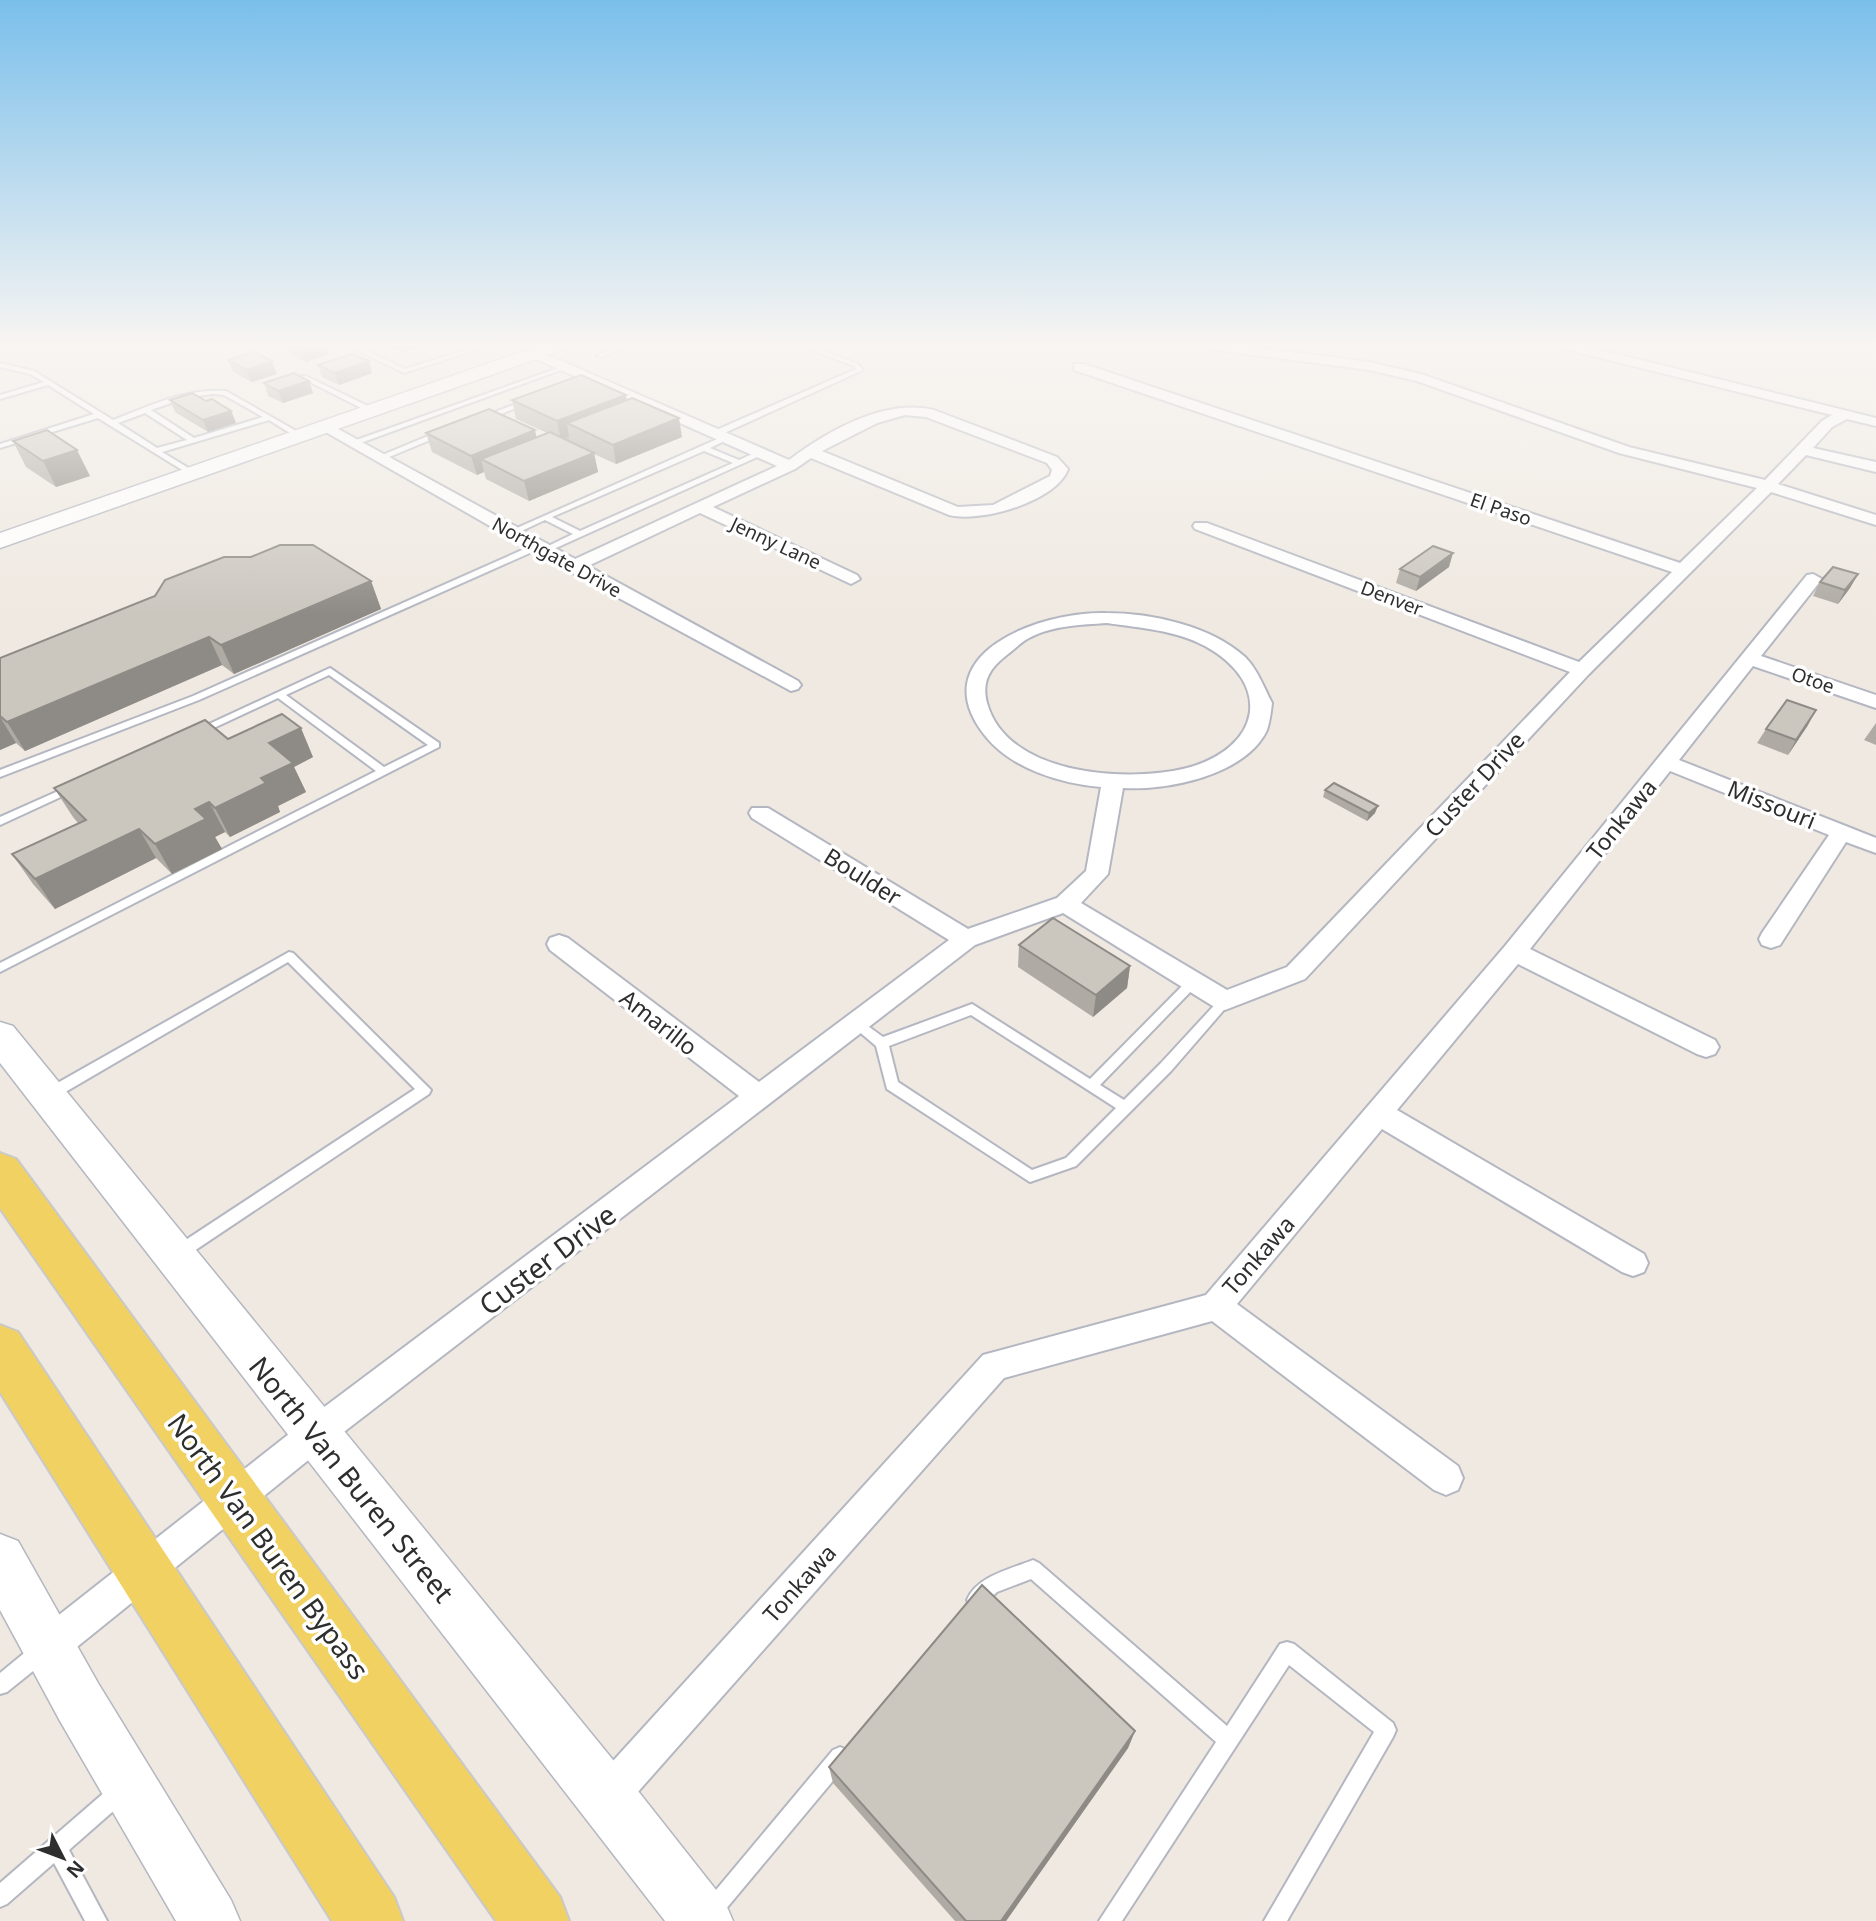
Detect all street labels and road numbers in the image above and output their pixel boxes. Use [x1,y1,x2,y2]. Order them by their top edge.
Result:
street label: El Paso [1467,486,1535,532]
street label: Jenny Lane [725,510,825,575]
street label: Northgate Drive [488,511,626,603]
street label: Denver [1357,574,1427,622]
street label: Otoe [1788,661,1838,699]
street label: Custer Drive [1417,724,1531,844]
street label: Tonkawa [1579,772,1663,866]
street label: Missouri [1723,772,1821,836]
street label: Boulder [818,840,908,913]
street label: Amarillo [614,982,704,1062]
street label: Custer Drive [471,1195,623,1323]
street label: Tonkawa [1215,1208,1301,1302]
street label: North Van Buren Street [241,1348,463,1610]
street label: North Van Buren Bypass [160,1405,378,1687]
street label: Tonkawa [755,1537,843,1629]

